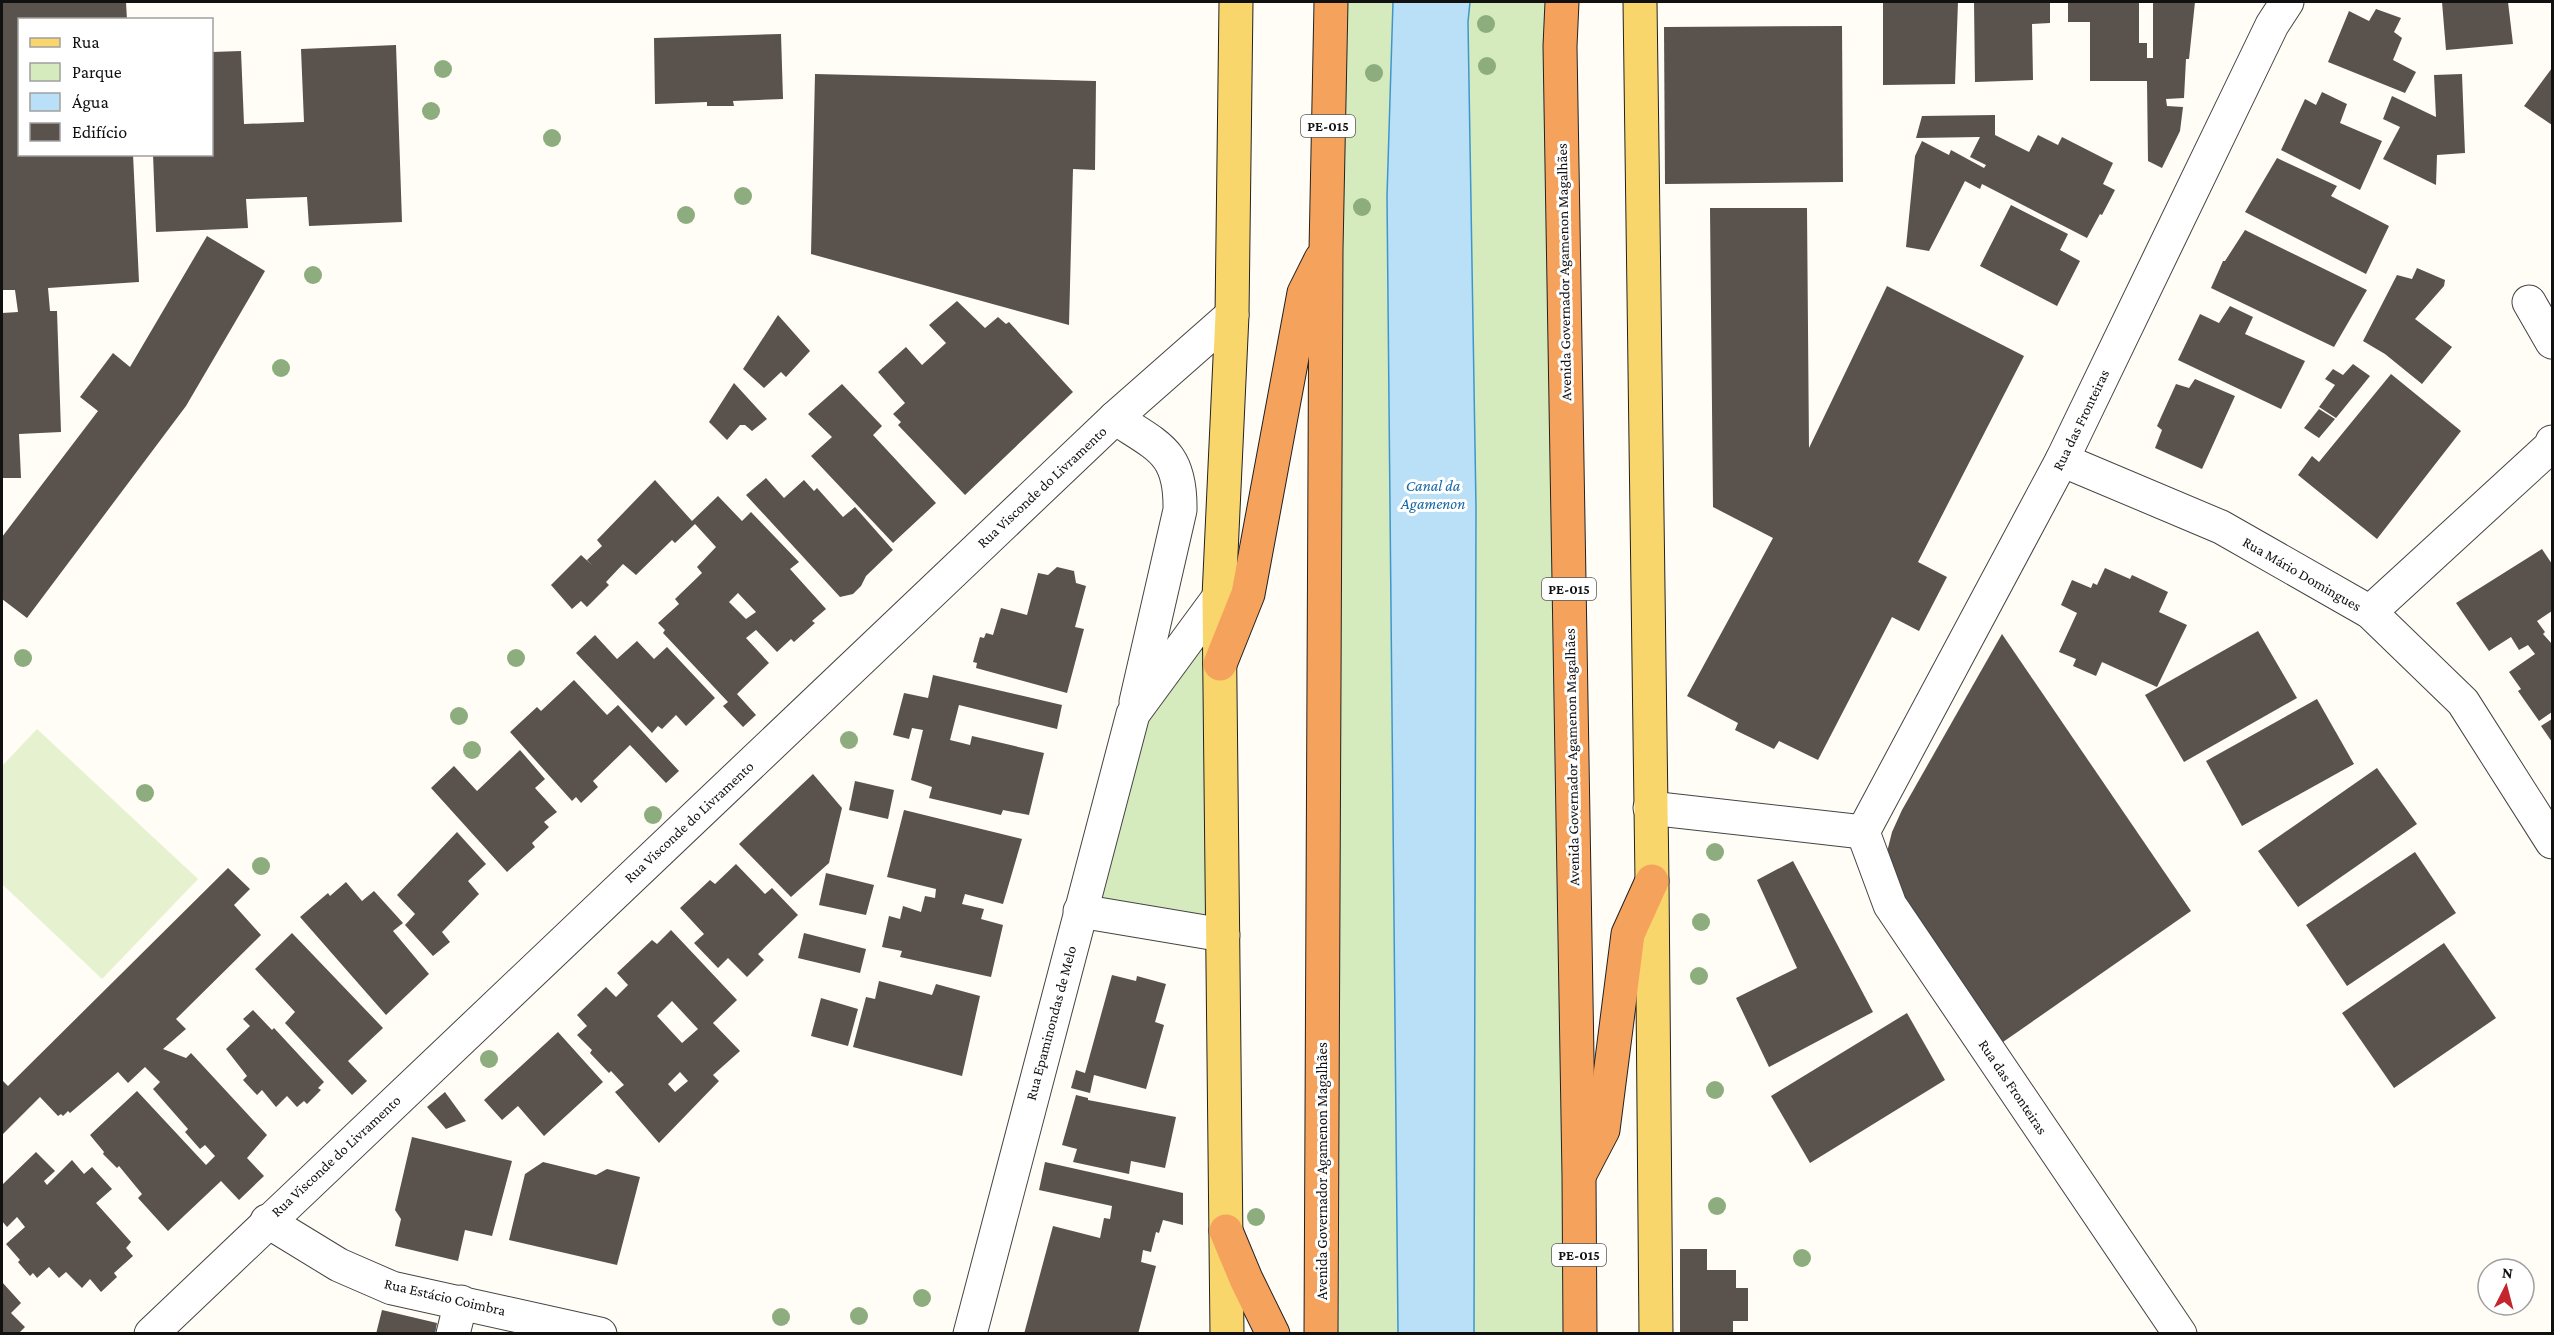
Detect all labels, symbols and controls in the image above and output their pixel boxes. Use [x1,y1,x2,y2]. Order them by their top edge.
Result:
legend [18,18,213,156]
text: Rua [72,32,100,52]
text: Parque [72,62,122,82]
text: Água [72,92,109,112]
road number: PE-015 [1301,115,1355,137]
text: Edifício [72,122,127,142]
street label: Avenida Governador Agamenon Magalhães [1554,143,1575,401]
street label: Rua das Fronteiras [2050,367,2112,473]
street label: Rua Visconde do Livramento [974,423,1110,551]
water label: Canal da Agamenon [1400,477,1465,513]
street label: Rua Mário Domingues [2240,534,2364,615]
road number: PE-015 [1542,578,1596,600]
street label: Avenida Governador Agamenon Magalhães [1562,628,1583,886]
street label: Rua Visconde do Livramento [621,758,757,886]
street label: Rua Epaminondas de Melo [1023,944,1080,1102]
street label: Rua das Fronteiras [1975,1037,2051,1137]
street label: Avenida Governador Agamenon Magalhães [1314,1042,1331,1300]
street label: Rua Visconde do Livramento [268,1092,404,1220]
road number: PE-015 [1552,1244,1606,1266]
north arrow [2476,1257,2536,1317]
text: N [2501,1264,2514,1282]
street label: Rua Estácio Coimbra [383,1275,507,1319]

